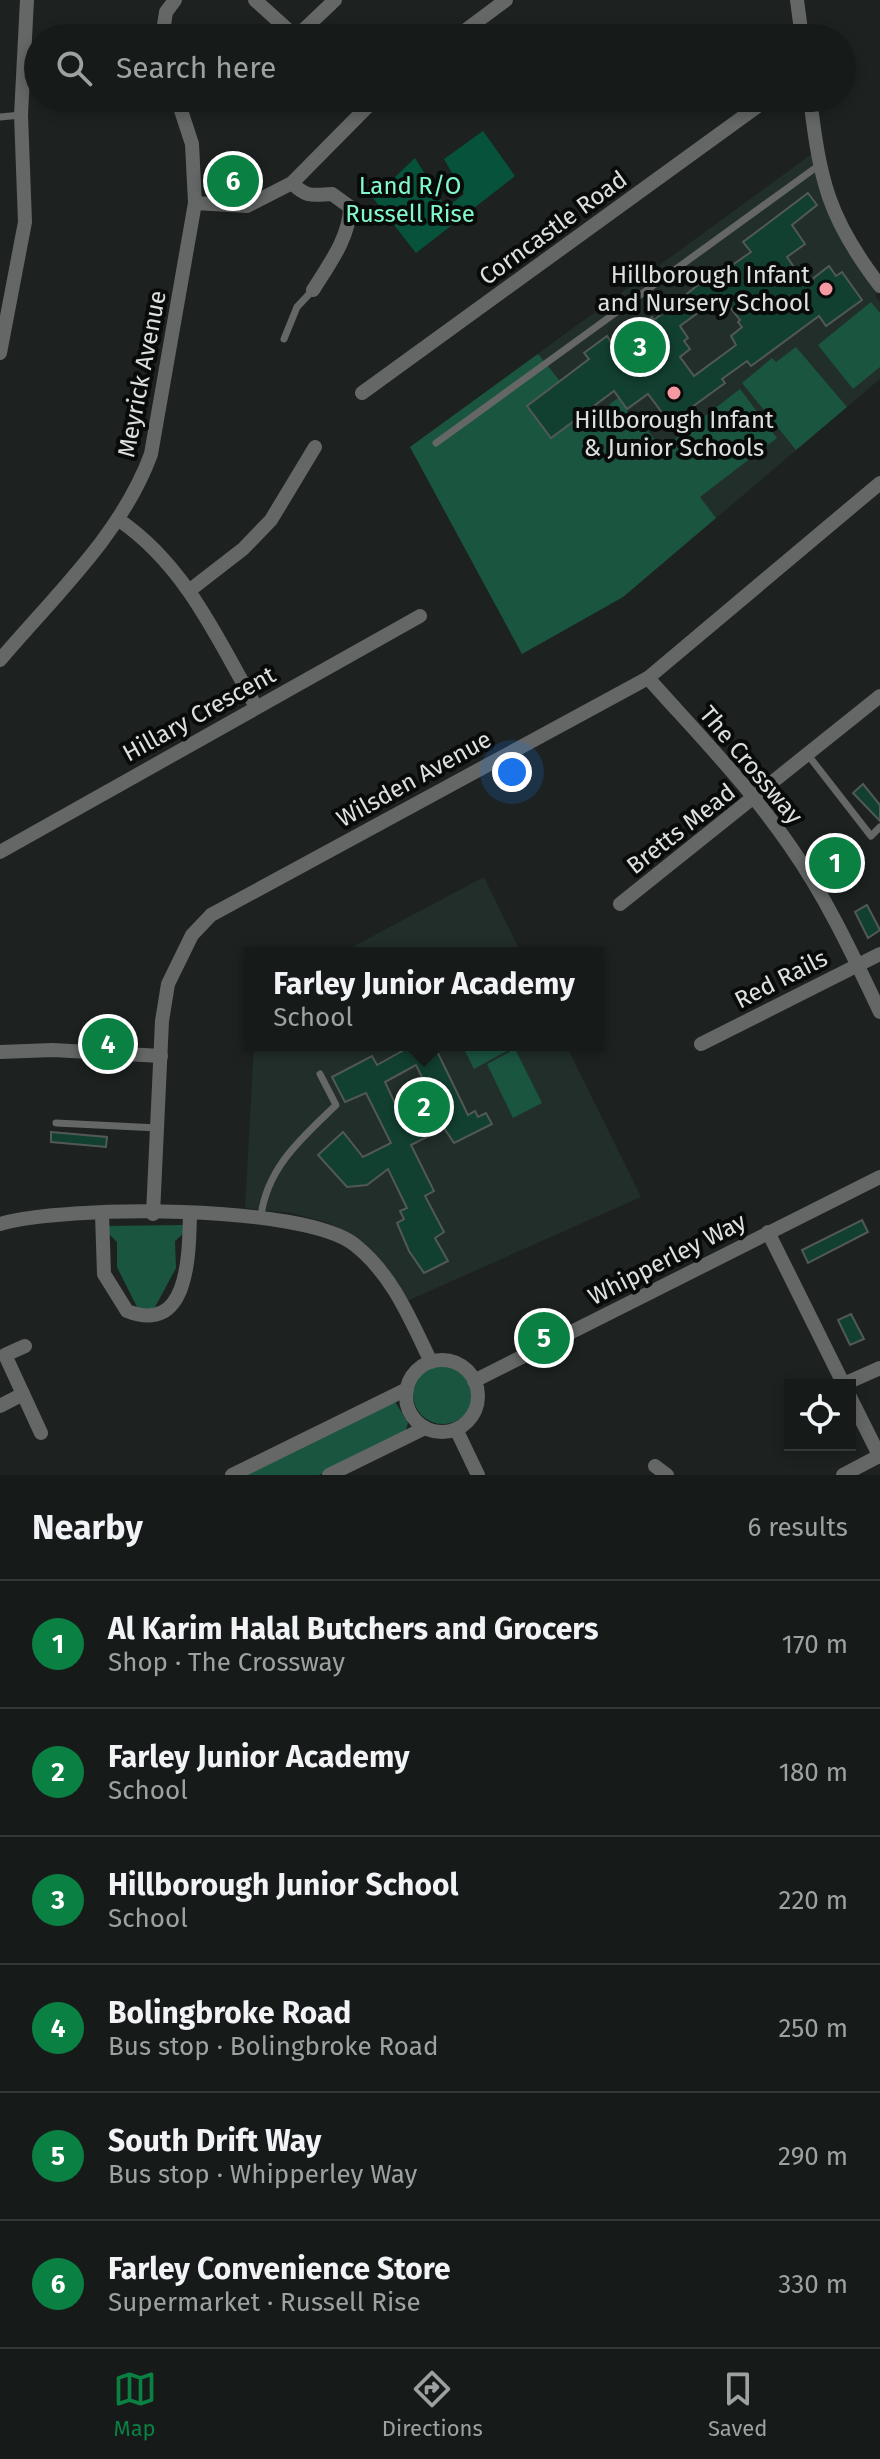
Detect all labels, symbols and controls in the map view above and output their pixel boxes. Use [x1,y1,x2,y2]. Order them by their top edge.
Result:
search box [24,24,856,112]
icon: search [52,46,96,90]
text: Search here [116,50,276,86]
pin: 6 [207,151,259,211]
street label: Corncastle Road [474,165,632,291]
park label: Land R/O Russell Rise [345,172,475,228]
place label: Hillborough Infant and Nursery School [598,261,810,317]
marker: Hillborough Infant and Nursery School [817,280,835,298]
street label: Meyrick Avenue [112,288,172,460]
pin: 3 [614,317,666,377]
marker: Hillborough Infant & Junior Schools [665,384,683,402]
place label: Hillborough Infant & Junior Schools [574,406,774,462]
street label: Hillary Crescent [118,660,281,768]
street label: The Crossway [694,700,808,830]
street label: Wilsden Avenue [332,725,496,833]
your location [492,752,532,792]
street label: Bretts Mead [621,778,741,880]
pin: 1 [809,833,861,893]
street label: Red Rails [730,944,832,1014]
popup [244,947,604,1051]
text: Farley Junior Academy [273,966,575,1002]
text: School [273,1002,353,1033]
pin: 4 [82,1014,134,1074]
pin: 2 [398,1077,450,1137]
street label: Whipperley Way [583,1207,751,1311]
pin: 5 [518,1308,570,1368]
map controls [784,1379,856,1451]
button: locate [784,1379,856,1451]
text: Nearby [32,1507,143,1548]
text: 6 results [747,1512,848,1543]
text: Al Karim Halal Butchers and Grocers [108,1611,598,1647]
text: 1 [52,1629,64,1660]
text: 170 m [782,1629,848,1660]
text: Shop · The Crossway [108,1647,345,1678]
text: Farley Junior Academy [108,1739,410,1775]
text: 2 [51,1757,65,1788]
text: 180 m [779,1757,848,1788]
text: School [108,1775,188,1806]
text: Hillborough Junior School [108,1867,458,1903]
text: 3 [51,1885,65,1916]
text: 220 m [779,1885,848,1916]
text: School [108,1903,188,1934]
text: Bolingbroke Road [108,1995,351,2031]
text: 4 [51,2013,65,2044]
text: 250 m [778,2013,848,2044]
text: Bus stop · Bolingbroke Road [108,2031,438,2062]
text: South Drift Way [108,2123,321,2159]
text: 5 [51,2141,65,2172]
text: 290 m [778,2141,848,2172]
text: Bus stop · Whipperley Way [108,2159,417,2190]
text: Farley Convenience Store [108,2251,451,2287]
text: 6 [51,2269,65,2300]
text: 330 m [778,2269,848,2300]
text: Supermarket · Russell Rise [108,2287,421,2318]
tab: Map [113,2367,157,2442]
tab: Directions [382,2367,483,2442]
tab: Saved [708,2367,767,2442]

